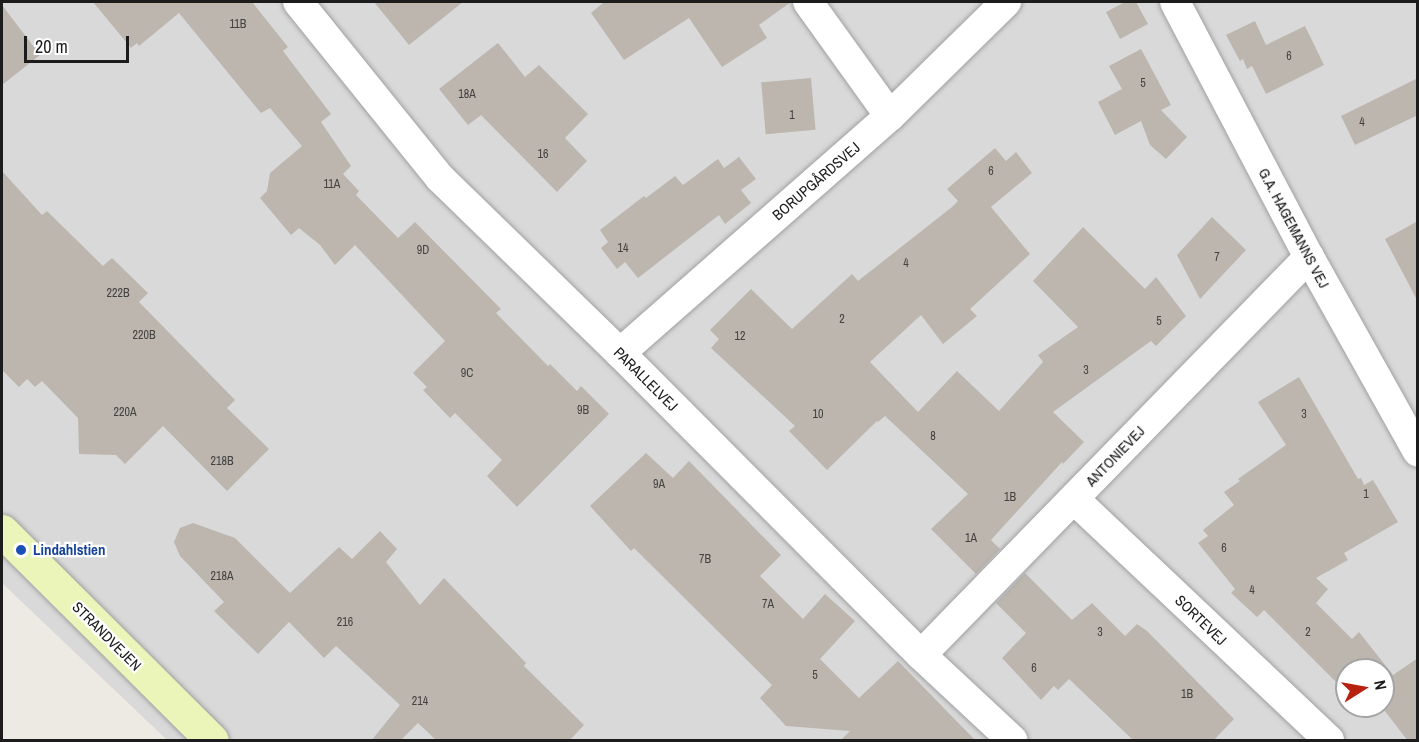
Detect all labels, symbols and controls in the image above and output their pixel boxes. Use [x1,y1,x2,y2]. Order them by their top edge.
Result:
house number: 11B [230,18,246,32]
scale bar [27,24,132,62]
text: 20 m [35,34,68,59]
house number: 6 [1286,50,1292,64]
house number: 5 [1140,77,1146,91]
house number: 18A [458,88,476,102]
house number: 1 [789,109,795,123]
house number: 4 [1359,116,1365,130]
street label: BORUPGÅRDSVEJ [769,138,863,224]
house number: 16 [538,148,548,162]
house number: 6 [988,165,994,179]
street label: G.A. HAGEMANNS VEJ [1255,165,1333,291]
house number: 11A [324,178,340,192]
house number: 14 [618,242,628,256]
house number: 9D [417,244,429,258]
house number: 7 [1214,251,1220,265]
house number: 4 [903,257,909,271]
house number: 222B [107,287,129,301]
house number: 2 [839,313,845,327]
house number: 5 [1156,315,1162,329]
house number: 220B [133,329,155,343]
house number: 12 [735,330,745,344]
street label: PARALLELVEJ [610,343,682,415]
house number: 3 [1083,364,1089,378]
house number: 9C [461,367,473,381]
house number: 9B [577,404,589,418]
house number: 220A [114,406,136,420]
house number: 10 [813,408,823,422]
house number: 3 [1301,408,1307,422]
street label: ANTONIEVEJ [1082,422,1148,490]
house number: 8 [930,430,936,444]
house number: 218B [211,455,233,469]
house number: 9A [653,478,665,492]
house number: 1 [1363,488,1369,502]
house number: 1B [1004,491,1016,505]
house number: 1A [965,532,977,546]
place label: Lindahlstien [33,541,105,559]
house number: 6 [1221,542,1227,556]
marker: Lindahlstien [14,543,28,557]
house number: 7B [699,553,711,567]
house number: 218A [211,570,233,584]
house number: 4 [1249,584,1255,598]
street label: SORTEVEJ [1171,591,1231,649]
street label: STRANDVEJEN [69,598,145,674]
house number: 7A [762,598,774,612]
house number: 216 [337,616,353,630]
house number: 3 [1097,626,1103,640]
house number: 2 [1305,626,1311,640]
north arrow [1335,658,1395,718]
house number: 6 [1031,662,1037,676]
house number: 5 [812,669,818,683]
text: N [1369,678,1392,692]
house number: 1B [1181,688,1193,702]
house number: 214 [412,695,428,709]

